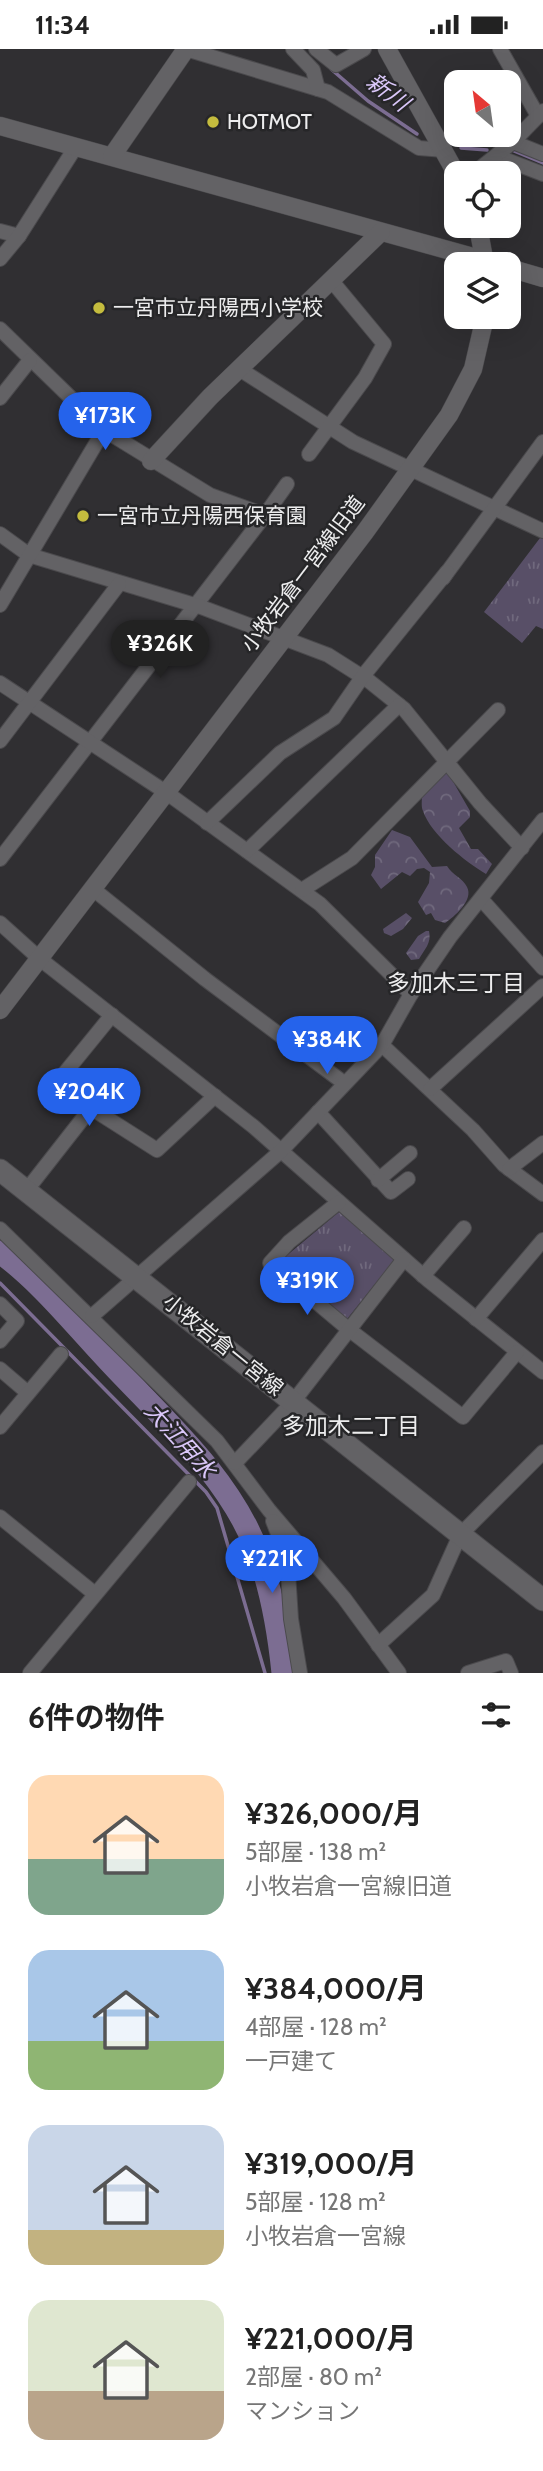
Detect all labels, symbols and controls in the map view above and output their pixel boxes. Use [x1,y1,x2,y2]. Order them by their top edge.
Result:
text: 11:34 [35,9,90,41]
water label: 新川 [361,67,417,119]
north arrow [444,70,522,147]
map controls [444,70,521,329]
place label: HOTMOT [227,109,312,134]
marker: HOTMOT [205,114,221,130]
button: locate [444,161,521,238]
button: layers [444,252,521,329]
place label: 一宮市立丹陽西小学校 [113,295,323,320]
marker: 一宮市立丹陽西小学校 [91,300,107,316]
pin: ¥173K [56,393,154,452]
text: ¥173K [75,401,135,429]
street label: 小牧岩倉一宮線旧道 [236,491,369,657]
place label: 一宮市立丹陽西保育園 [97,503,307,528]
marker: 一宮市立丹陽西保育園 [75,508,91,524]
pin: ¥326K [111,621,209,680]
text: ¥326K [127,629,193,657]
district label: 多加木三丁目 [387,969,525,997]
pin: ¥384K [278,1017,376,1076]
text: ¥384K [293,1025,361,1053]
pin: ¥204K [40,1069,138,1128]
text: ¥204K [53,1077,125,1105]
pin: ¥319K [258,1257,356,1317]
text: ¥319K [276,1266,338,1294]
street label: 小牧岩倉一宮線 [158,1289,288,1401]
water label: 大江用水 [139,1396,223,1486]
district label: 多加木二丁目 [282,1412,420,1440]
pin: ¥221K [223,1535,321,1595]
text: ¥221K [241,1544,303,1572]
icon: filters [477,1696,515,1734]
text: 6件の物件 [28,1699,165,1736]
text: ¥326,000/月 [245,1795,423,1832]
icon: home [84,1803,168,1887]
text: 5部屋 · 138 m² [245,1838,386,1866]
text: 小牧岩倉一宮線旧道 [245,1872,452,1900]
text: ¥384,000/月 [245,1970,427,2007]
icon: home [84,1978,168,2062]
text: 4部屋 · 128 m² [245,2013,387,2041]
text: 一戸建て [245,2047,337,2075]
text: ¥319,000/月 [245,2145,417,2182]
icon: home [84,2153,168,2237]
text: 5部屋 · 128 m² [245,2188,386,2216]
text: 小牧岩倉一宮線 [245,2222,406,2250]
text: ¥221,000/月 [245,2320,417,2357]
icon: home [84,2328,168,2412]
text: 2部屋 · 80 m² [245,2363,382,2391]
text: マンション [245,2397,360,2425]

